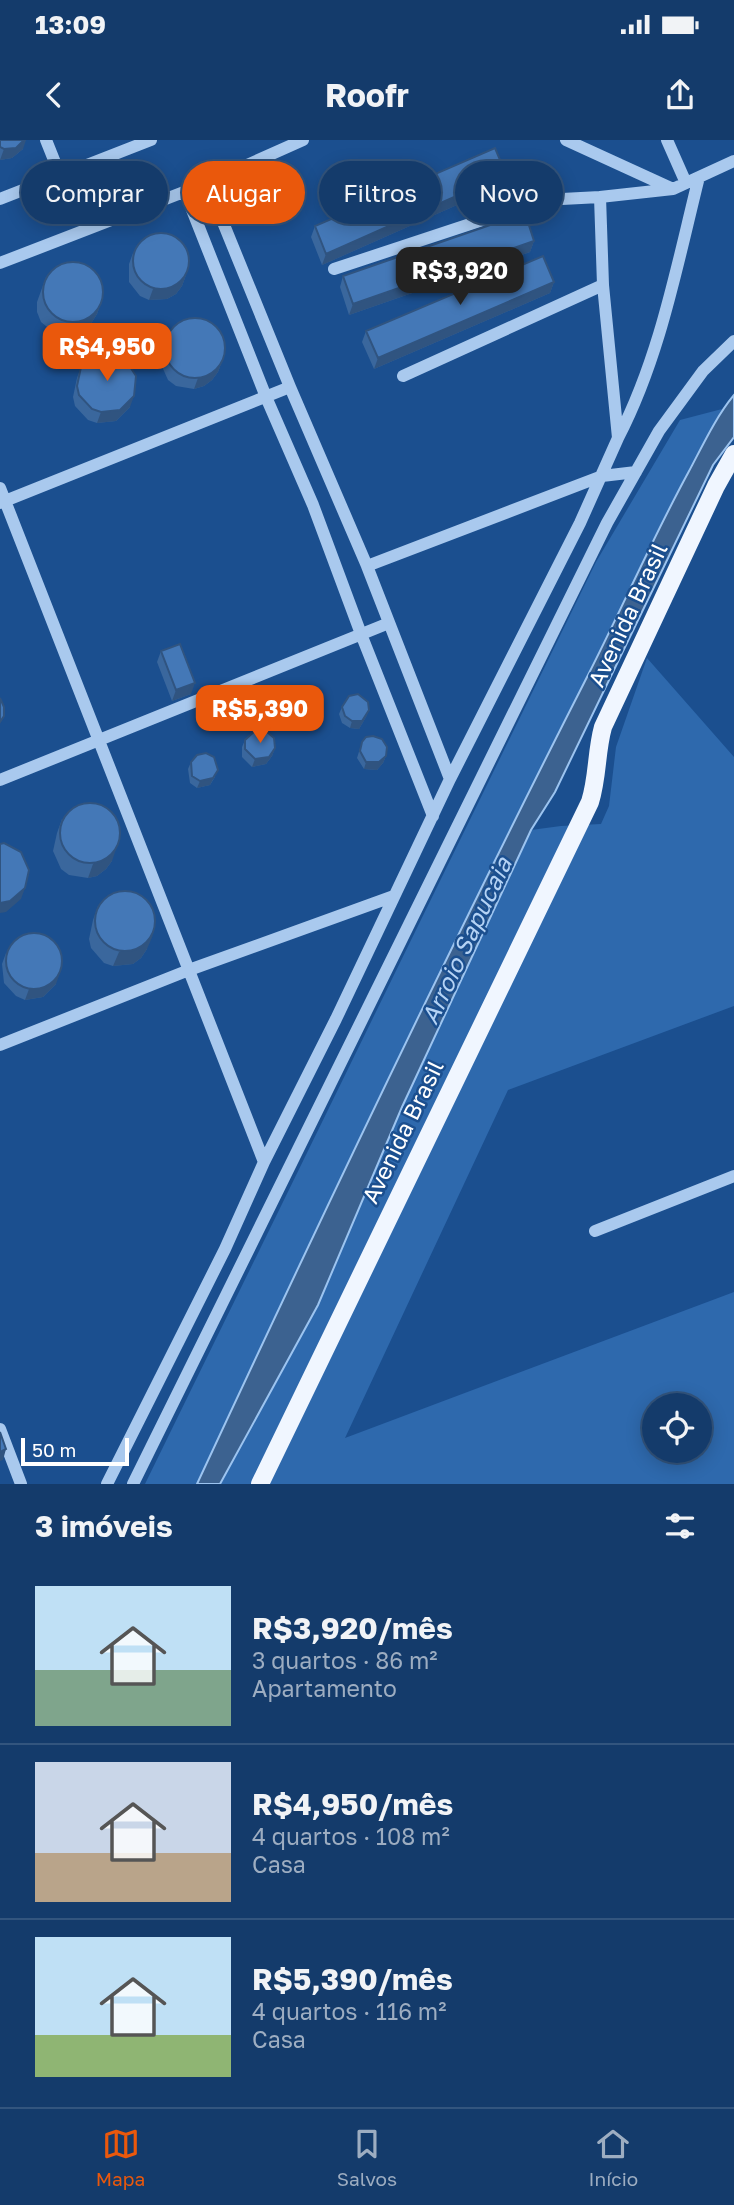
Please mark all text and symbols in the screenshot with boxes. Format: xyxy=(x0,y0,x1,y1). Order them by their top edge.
text: 13:09 xyxy=(35,9,106,40)
icon: back xyxy=(35,76,73,114)
text: Roofr xyxy=(325,76,409,114)
icon: share xyxy=(661,76,699,114)
chip: Comprar xyxy=(21,161,168,224)
chip: Alugar xyxy=(182,161,305,224)
chip: Filtros xyxy=(319,161,441,224)
chip: Novo xyxy=(455,161,563,224)
pin: R$3,920 xyxy=(395,248,525,307)
text: R$3,920 xyxy=(412,256,508,284)
pin: R$4,950 xyxy=(42,324,172,383)
text: R$4,950 xyxy=(59,332,155,360)
street label: Avenida Brasil xyxy=(581,538,673,691)
pin: R$5,390 xyxy=(195,686,325,745)
text: R$5,390 xyxy=(212,694,308,722)
water label: Arroio Sapucaia xyxy=(414,851,518,1028)
street label: Avenida Brasil xyxy=(355,1055,449,1208)
map controls xyxy=(642,1393,712,1463)
button: locate xyxy=(642,1393,712,1463)
scale bar xyxy=(21,1435,130,1467)
text: 50 m xyxy=(32,1438,76,1461)
icon: filters xyxy=(661,1507,699,1545)
text: 3 imóveis xyxy=(35,1508,173,1544)
text: R$3,920/mês xyxy=(252,1610,453,1646)
icon: home xyxy=(91,1614,175,1698)
text: 3 quartos · 86 m² xyxy=(252,1646,438,1674)
text: Apartamento xyxy=(252,1674,397,1702)
text: R$4,950/mês xyxy=(252,1786,453,1822)
icon: home xyxy=(91,1790,175,1874)
text: 4 quartos · 108 m² xyxy=(252,1822,450,1850)
text: Casa xyxy=(252,1850,306,1878)
text: R$5,390/mês xyxy=(252,1961,453,1997)
icon: home xyxy=(91,1965,175,2049)
text: 4 quartos · 116 m² xyxy=(252,1997,446,2025)
text: Casa xyxy=(252,2025,306,2053)
tab: Mapa xyxy=(96,2125,145,2190)
tab: Salvos xyxy=(337,2125,397,2190)
tab: Início xyxy=(589,2125,638,2190)

